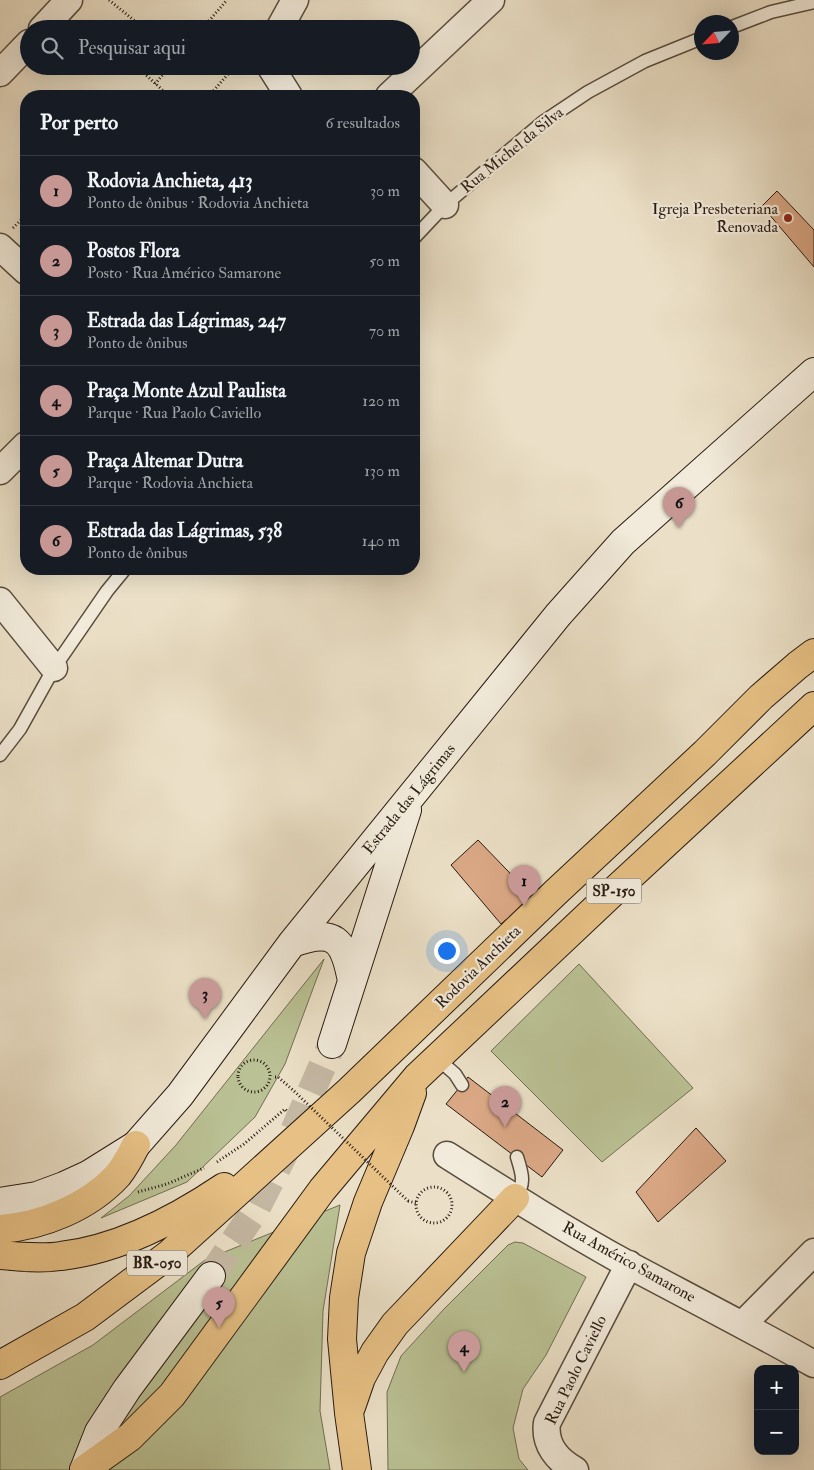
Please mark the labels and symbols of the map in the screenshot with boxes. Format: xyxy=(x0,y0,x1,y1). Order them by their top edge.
north arrow xyxy=(694,15,739,60)
street label: Rua Michel da Silva xyxy=(457,102,568,198)
place label: Igreja Presbeteriana Renovada xyxy=(652,199,778,237)
marker: Igreja Presbeteriana Renovada xyxy=(782,212,794,224)
pin: 6 xyxy=(663,487,695,528)
street label: Estrada das Lágrimas xyxy=(358,740,460,858)
pin: 1 xyxy=(508,865,540,906)
road number: SP-150 xyxy=(586,878,642,904)
street label: Rodovia Anchieta xyxy=(431,921,525,1013)
your location xyxy=(434,938,460,964)
pin: 3 xyxy=(189,978,221,1019)
pin: 2 xyxy=(489,1086,521,1127)
street label: Rua Américo Samarone xyxy=(559,1217,699,1307)
road number: BR-050 xyxy=(127,1250,187,1276)
pin: 5 xyxy=(203,1287,235,1328)
street label: Rua Paolo Caviello xyxy=(541,1312,611,1428)
pin: 4 xyxy=(448,1331,480,1372)

